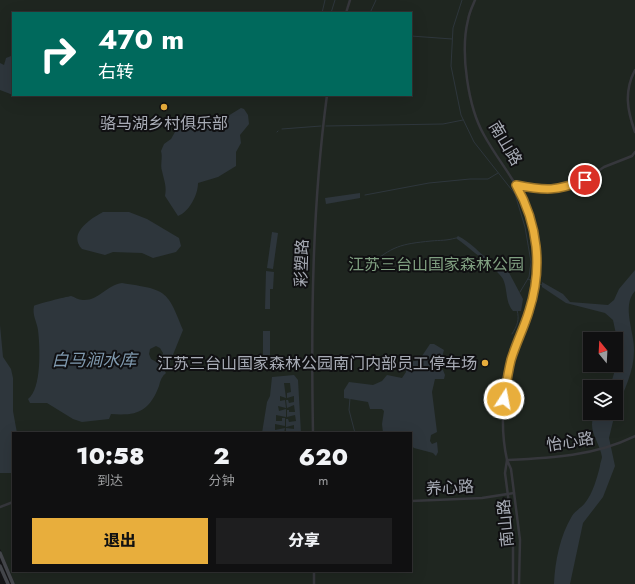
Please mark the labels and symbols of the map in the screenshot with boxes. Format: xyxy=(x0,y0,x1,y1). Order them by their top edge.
marker: 骆马湖乡村俱乐部 xyxy=(159,102,169,112)
place label: 骆马湖乡村俱乐部 xyxy=(100,112,228,135)
street label: 南山路 xyxy=(483,117,528,170)
pin xyxy=(568,163,602,197)
street label: 彩塑路 xyxy=(289,239,314,287)
park label: 江苏三台山国家森林公园 xyxy=(348,253,524,276)
north arrow xyxy=(583,332,623,372)
water label: 白马涧水库 xyxy=(52,348,139,372)
place label: 江苏三台山国家森林公园南门内部员工停车场 xyxy=(157,352,477,375)
marker: 江苏三台山国家森林公园南门内部员工停车场 xyxy=(480,358,490,368)
position arrow xyxy=(483,378,525,420)
street label: 怡心路 xyxy=(545,426,596,457)
street label: 养心路 xyxy=(425,475,475,500)
street label: 南山路 xyxy=(492,498,519,548)

